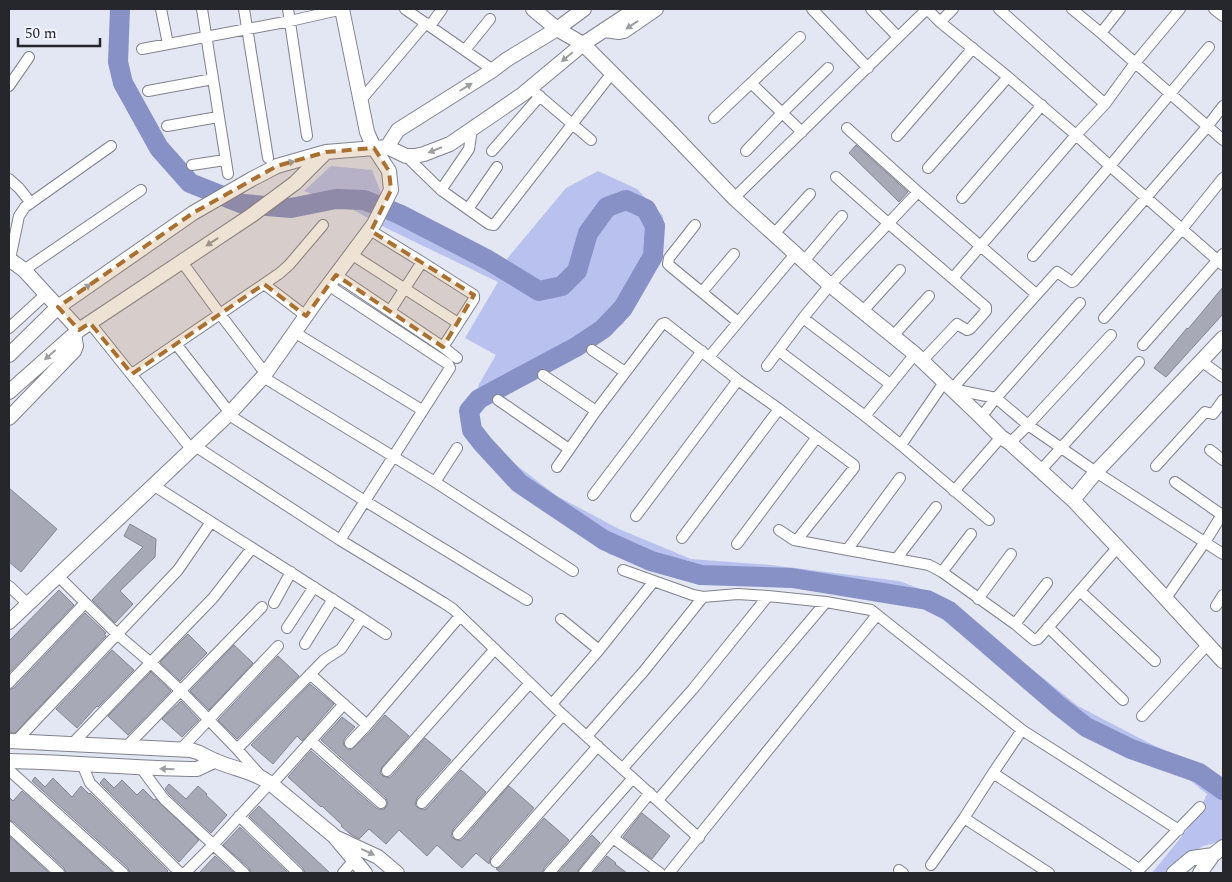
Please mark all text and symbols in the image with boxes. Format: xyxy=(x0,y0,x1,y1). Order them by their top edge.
scale bar xyxy=(18,15,100,47)
one-way arrow xyxy=(625,21,638,30)
text: 50 m xyxy=(25,22,57,45)
one-way arrow xyxy=(561,51,574,62)
one-way arrow xyxy=(460,82,473,92)
one-way arrow xyxy=(427,146,442,154)
one-way arrow xyxy=(280,158,295,166)
one-way arrow xyxy=(205,237,219,247)
one-way arrow xyxy=(78,283,92,293)
one-way arrow xyxy=(44,349,56,360)
one-way arrow xyxy=(159,765,175,773)
one-way arrow xyxy=(360,848,375,856)

